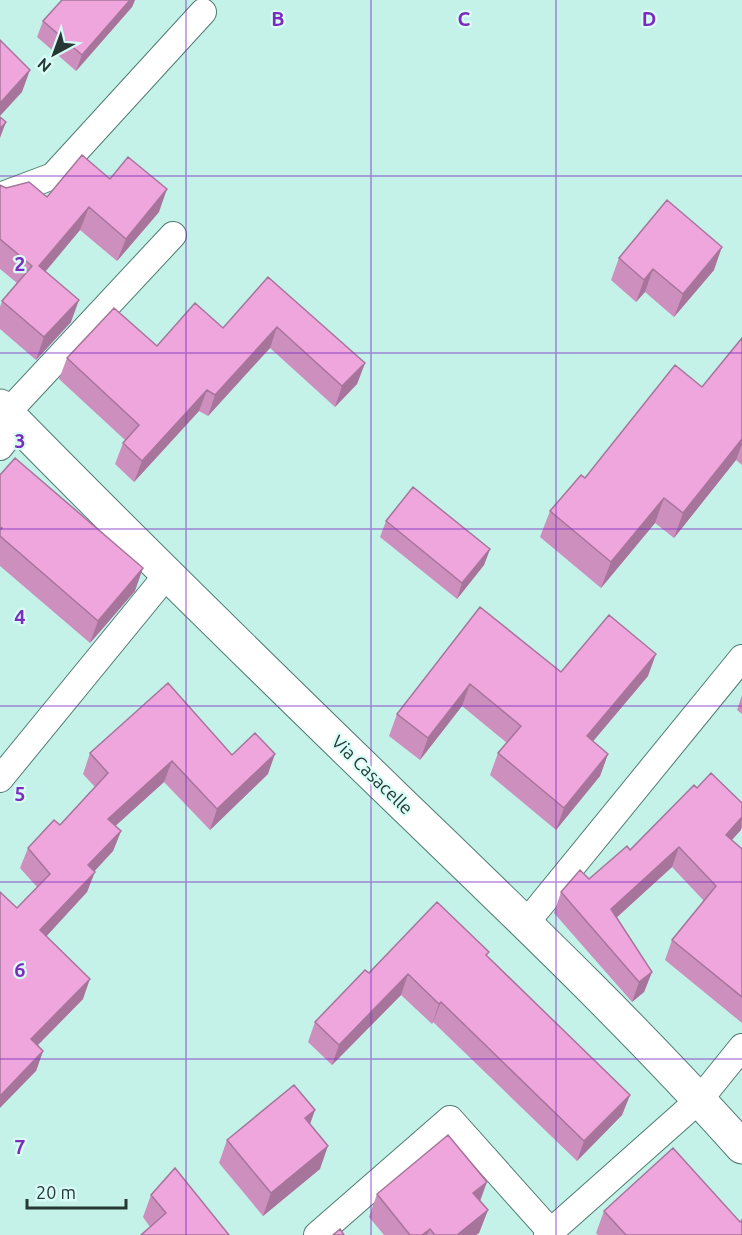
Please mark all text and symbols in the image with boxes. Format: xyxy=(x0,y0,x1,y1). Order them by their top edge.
text: B xyxy=(271,7,285,30)
text: C xyxy=(458,7,471,30)
text: D xyxy=(642,7,656,30)
north arrow xyxy=(24,24,84,84)
text: N xyxy=(34,55,55,76)
text: 2 xyxy=(14,252,26,275)
text: 3 xyxy=(14,429,26,452)
text: 4 xyxy=(14,605,26,628)
street label: Via Casacelle xyxy=(328,731,417,818)
text: 5 xyxy=(14,782,26,805)
text: 6 xyxy=(14,958,26,981)
text: 7 xyxy=(14,1135,26,1158)
scale bar xyxy=(27,1172,126,1210)
text: 20 m xyxy=(36,1182,76,1202)

